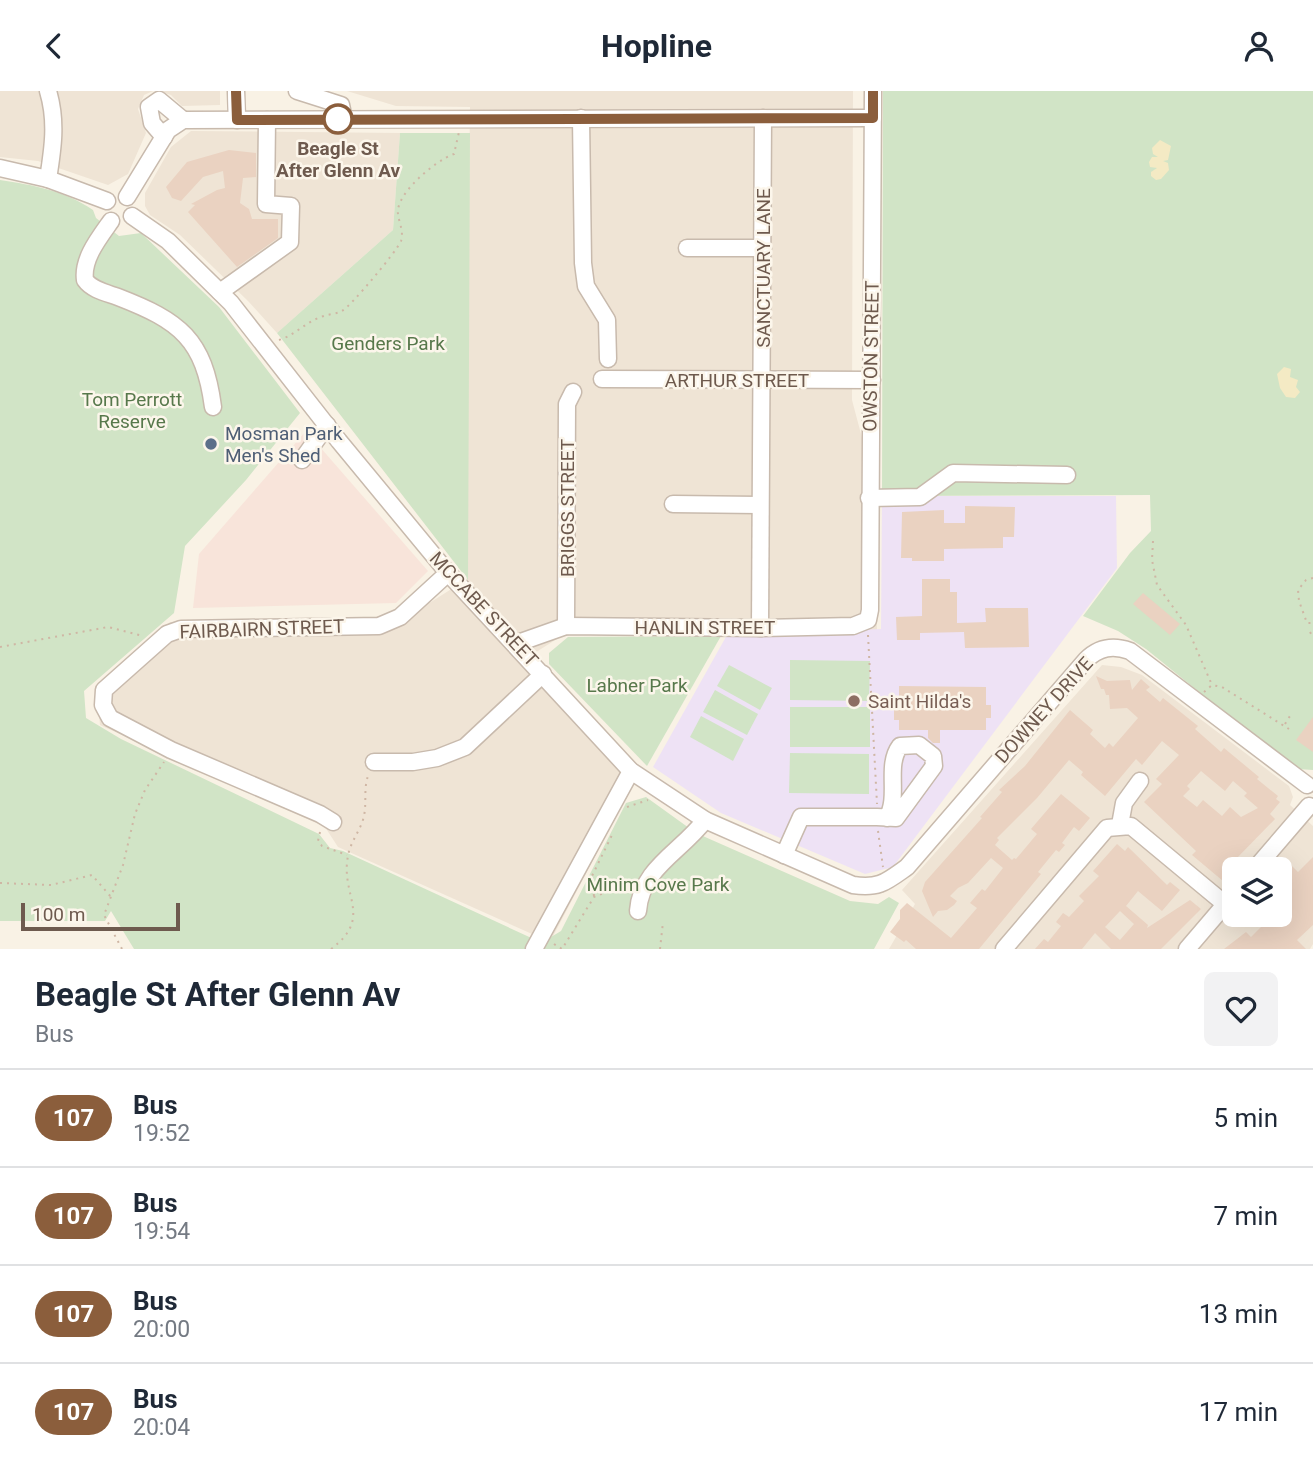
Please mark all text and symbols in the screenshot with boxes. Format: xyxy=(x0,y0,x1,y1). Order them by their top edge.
icon: back xyxy=(35,27,73,65)
text: Hopline xyxy=(601,27,712,65)
icon: person xyxy=(1240,27,1278,65)
marker: Beagle St After Glenn Av xyxy=(323,104,353,134)
place label: Beagle St After Glenn Av xyxy=(276,137,400,182)
street label: SANCTUARY LANE xyxy=(752,188,775,348)
street label: OWSTON STREET xyxy=(858,280,884,432)
park label: Genders Park xyxy=(331,332,445,355)
street label: ARTHUR STREET xyxy=(665,369,809,392)
park label: Tom Perrott Reserve xyxy=(82,388,182,433)
place label: Mosman Park Men's Shed xyxy=(225,422,343,467)
marker: Mosman Park Men's Shed xyxy=(203,436,219,452)
street label: BRIGGS STREET xyxy=(556,439,579,577)
street label: MCCABE STREET xyxy=(425,547,543,671)
street label: FAIRBAIRN STREET xyxy=(179,615,345,643)
street label: HANLIN STREET xyxy=(635,616,775,639)
street label: DOWNEY DRIVE xyxy=(990,652,1098,768)
park label: Labner Park xyxy=(586,674,688,697)
place label: Saint Hilda's xyxy=(868,690,971,713)
marker: Saint Hilda's xyxy=(846,693,862,709)
map controls xyxy=(1222,857,1292,927)
button: layers xyxy=(1222,857,1292,927)
park label: Minim Cove Park xyxy=(587,873,730,896)
scale bar xyxy=(21,900,180,932)
text: 100 m xyxy=(32,903,85,926)
button: heart xyxy=(1204,972,1278,1046)
text: Beagle St After Glenn Av xyxy=(35,975,400,1014)
text: Bus xyxy=(35,1021,74,1048)
text: Bus xyxy=(133,1090,178,1120)
text: 5 min xyxy=(1213,1103,1278,1133)
text: 107 xyxy=(53,1104,94,1132)
text: 19:52 xyxy=(133,1120,190,1147)
text: Bus xyxy=(133,1188,178,1218)
text: 7 min xyxy=(1213,1201,1278,1231)
text: 107 xyxy=(53,1202,94,1230)
text: 19:54 xyxy=(133,1218,190,1245)
text: Bus xyxy=(133,1286,178,1316)
text: 13 min xyxy=(1199,1299,1278,1329)
text: 107 xyxy=(53,1300,94,1328)
text: 20:00 xyxy=(133,1316,190,1343)
text: Bus xyxy=(133,1384,178,1414)
text: 17 min xyxy=(1199,1397,1278,1427)
text: 107 xyxy=(53,1398,94,1426)
text: 20:04 xyxy=(133,1414,190,1441)

